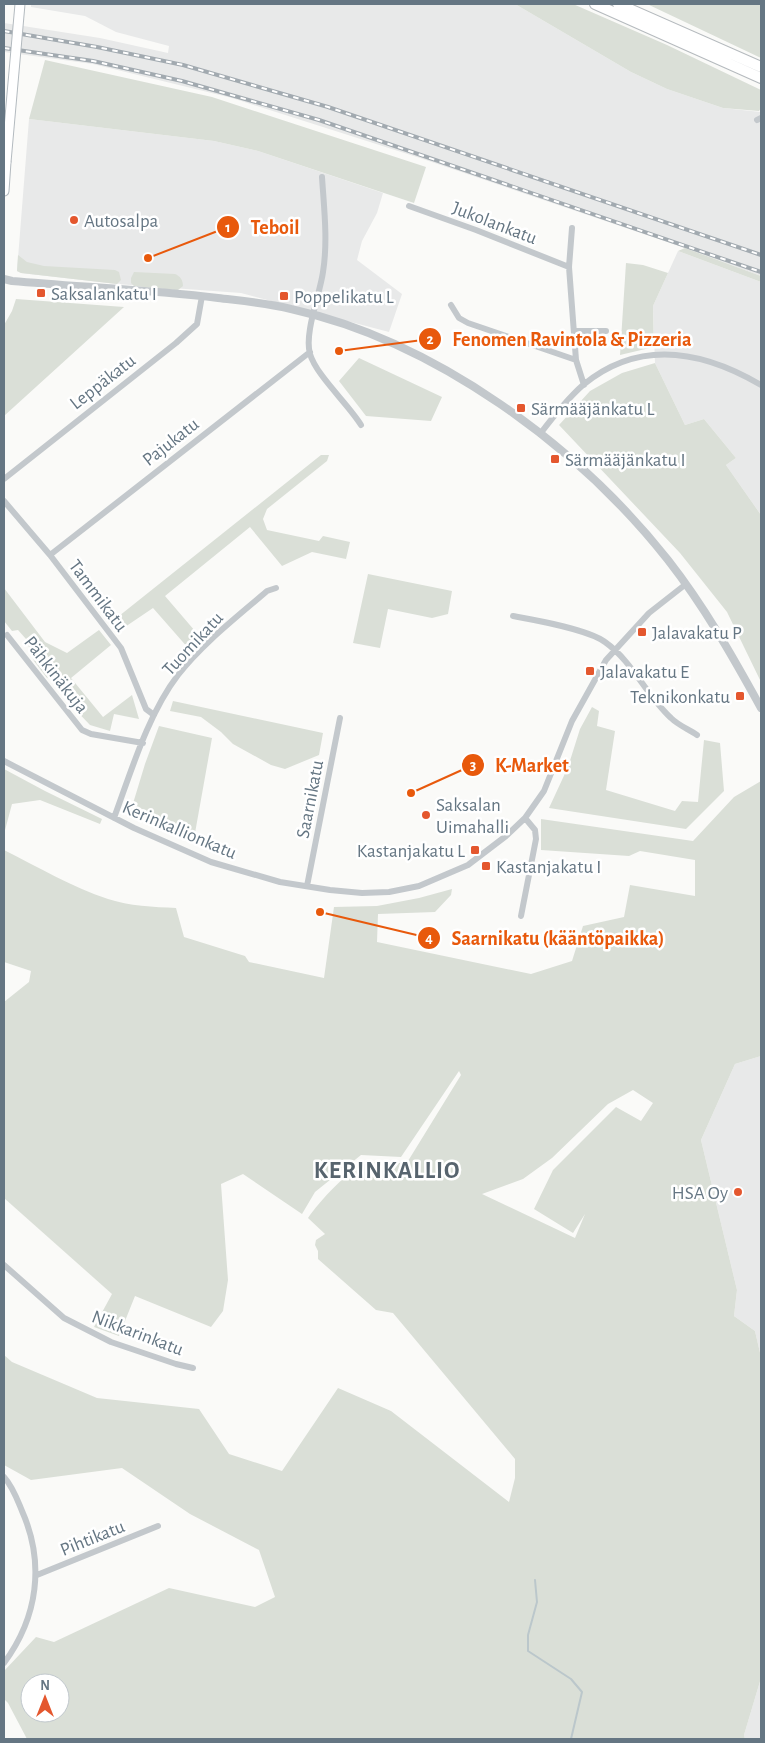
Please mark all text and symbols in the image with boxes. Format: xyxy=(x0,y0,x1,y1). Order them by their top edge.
street label: Jukolankatu xyxy=(450,199,540,248)
callout: Teboil xyxy=(215,209,309,244)
place label: Autosalpa xyxy=(84,212,159,231)
marker: Autosalpa xyxy=(68,214,80,226)
text: Teboil xyxy=(251,218,299,238)
text: 1 xyxy=(225,220,231,235)
place label: Saksalankatu I xyxy=(51,285,157,304)
marker: Saksalankatu I xyxy=(35,287,47,299)
place label: Poppelikatu L xyxy=(294,288,394,307)
marker: Poppelikatu L xyxy=(278,290,290,302)
callout: Fenomen Ravintola & Pizzeria xyxy=(417,321,702,356)
text: Fenomen Ravintola & Pizzeria xyxy=(452,330,692,350)
text: 2 xyxy=(426,332,434,347)
street label: Leppäkatu xyxy=(67,351,139,413)
place label: Särmääjänkatu L xyxy=(531,400,654,419)
marker: Särmääjänkatu L xyxy=(515,402,527,414)
street label: Pajukatu xyxy=(139,414,203,470)
place label: Särmääjänkatu I xyxy=(565,451,686,470)
marker: Särmääjänkatu I xyxy=(549,453,561,465)
street label: Tammikatu xyxy=(65,557,131,636)
street label: Tuomikatu xyxy=(159,608,227,680)
place label: Jalavakatu P xyxy=(652,624,742,643)
marker: Jalavakatu P xyxy=(636,626,648,638)
street label: Pähkinäkuja xyxy=(20,633,92,717)
place label: Jalavakatu E xyxy=(600,663,689,682)
marker: Jalavakatu E xyxy=(584,665,596,677)
place label: Teknikonkatu xyxy=(630,688,730,707)
marker: Teknikonkatu xyxy=(734,690,746,702)
callout: K-Market xyxy=(460,747,579,782)
text: K-Market xyxy=(495,756,569,776)
street label: Saarnikatu xyxy=(294,758,327,840)
text: 3 xyxy=(470,758,476,773)
place label: Saksalan Uimahalli xyxy=(436,796,509,837)
street label: Kerinkallionkatu xyxy=(120,798,240,863)
marker: Saksalan Uimahalli xyxy=(420,809,432,821)
place label: Kastanjakatu L xyxy=(357,842,465,861)
marker: Kastanjakatu L xyxy=(469,844,481,856)
place label: Kastanjakatu I xyxy=(496,858,601,877)
marker: Kastanjakatu I xyxy=(480,860,492,872)
callout: Saarnikatu (kääntöpaikka) xyxy=(416,920,674,955)
text: Saarnikatu (kääntöpaikka) xyxy=(452,929,664,949)
text: 4 xyxy=(425,931,433,946)
district label: KERINKALLIO xyxy=(314,1159,460,1183)
place label: HSA Oy xyxy=(672,1184,728,1203)
marker: HSA Oy xyxy=(732,1186,744,1198)
street label: Nikkarinkatu xyxy=(89,1307,186,1360)
street label: Pihtikatu xyxy=(58,1517,128,1560)
north arrow xyxy=(20,1673,70,1723)
text: N xyxy=(40,1679,50,1693)

